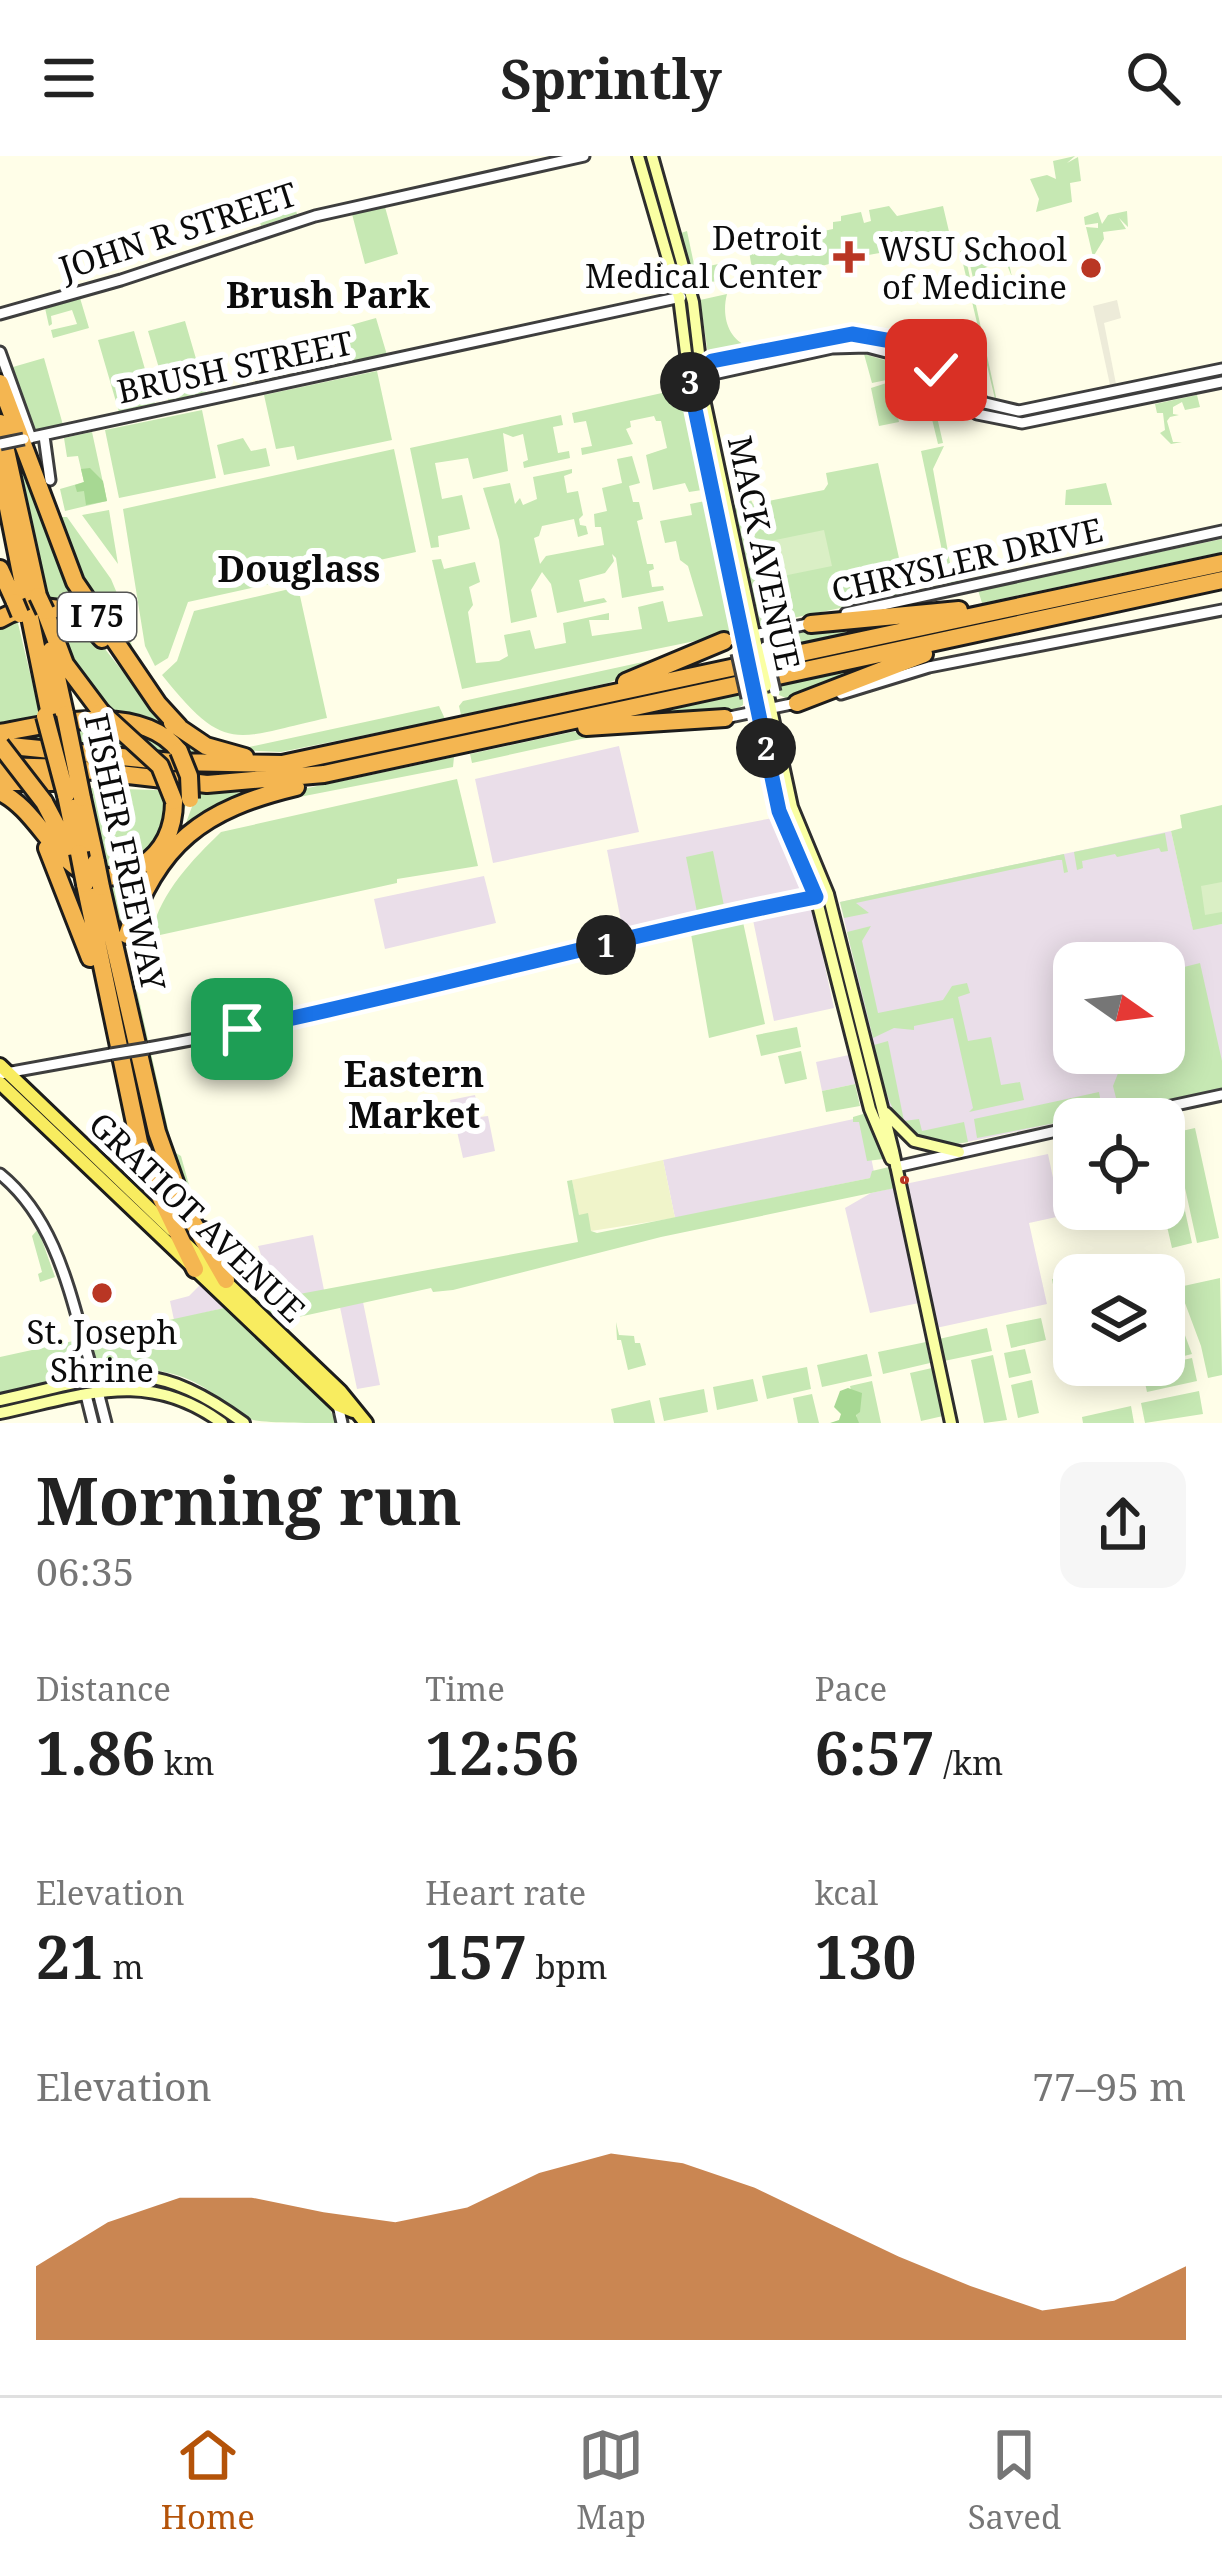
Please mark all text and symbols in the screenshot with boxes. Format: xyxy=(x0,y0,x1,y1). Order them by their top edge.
text: Sprintly xyxy=(500,41,722,115)
icon: menu xyxy=(36,45,102,111)
icon: search xyxy=(1120,45,1186,111)
street label: JOHN R STREET xyxy=(53,171,302,290)
place label: Detroit Medical Center xyxy=(585,215,822,298)
place label: WSU School of Medicine xyxy=(879,226,1067,309)
marker: Detroit Medical Center xyxy=(833,241,865,273)
marker: WSU School of Medicine xyxy=(1078,255,1104,281)
district label: Brush Park xyxy=(226,270,430,319)
pin xyxy=(885,319,987,421)
street label: BRUSH STREET xyxy=(113,320,357,413)
icon: check xyxy=(903,337,969,403)
pin: 3 xyxy=(660,352,720,412)
text: 3 xyxy=(681,359,699,404)
street label: MACK AVENUE xyxy=(718,432,811,674)
street label: CHRYSLER DRIVE xyxy=(827,506,1107,613)
district label: Douglass xyxy=(218,544,380,593)
road number: I 75 xyxy=(58,593,136,641)
street label: FISHER FREEWAY xyxy=(74,709,177,995)
pin: 2 xyxy=(736,718,796,778)
text: 2 xyxy=(757,725,775,770)
pin: 1 xyxy=(576,915,636,975)
text: 1 xyxy=(597,922,615,967)
north arrow xyxy=(1053,942,1185,1074)
map controls xyxy=(1053,942,1185,1386)
pin xyxy=(191,978,293,1080)
icon: arrive xyxy=(209,996,275,1062)
district label: Eastern Market xyxy=(344,1049,484,1139)
button: locate xyxy=(1053,1098,1185,1230)
street label: GRATIOT AVENUE xyxy=(79,1102,315,1332)
button: layers xyxy=(1053,1254,1185,1386)
marker: St. Joseph Shrine xyxy=(89,1280,115,1306)
place label: St. Joseph Shrine xyxy=(27,1309,178,1392)
text: Morning run xyxy=(36,1454,462,1544)
button: share xyxy=(1060,1462,1186,1588)
text: 06:35 xyxy=(36,1544,134,1597)
text: Distance xyxy=(36,1666,171,1711)
text: Time xyxy=(425,1666,505,1711)
text: Pace xyxy=(815,1666,887,1711)
text: 1.86 xyxy=(36,1711,155,1793)
text: 12:56 xyxy=(425,1711,579,1793)
text: 6:57 xyxy=(815,1711,935,1793)
text: km xyxy=(155,1740,214,1785)
text: /km xyxy=(935,1740,1003,1785)
text: Elevation xyxy=(36,1870,185,1915)
text: Heart rate xyxy=(425,1870,586,1915)
text: kcal xyxy=(815,1870,878,1915)
text: 21 xyxy=(36,1915,104,1997)
text: 157 xyxy=(425,1915,527,1997)
text: 130 xyxy=(815,1915,916,1997)
text: m xyxy=(104,1944,144,1989)
text: bpm xyxy=(527,1944,607,1989)
text: Elevation xyxy=(36,2059,212,2112)
text: 77–95 m xyxy=(1032,2059,1186,2112)
tab: Home xyxy=(161,2422,255,2539)
tab: Map xyxy=(576,2422,646,2539)
tab: Saved xyxy=(968,2422,1061,2539)

